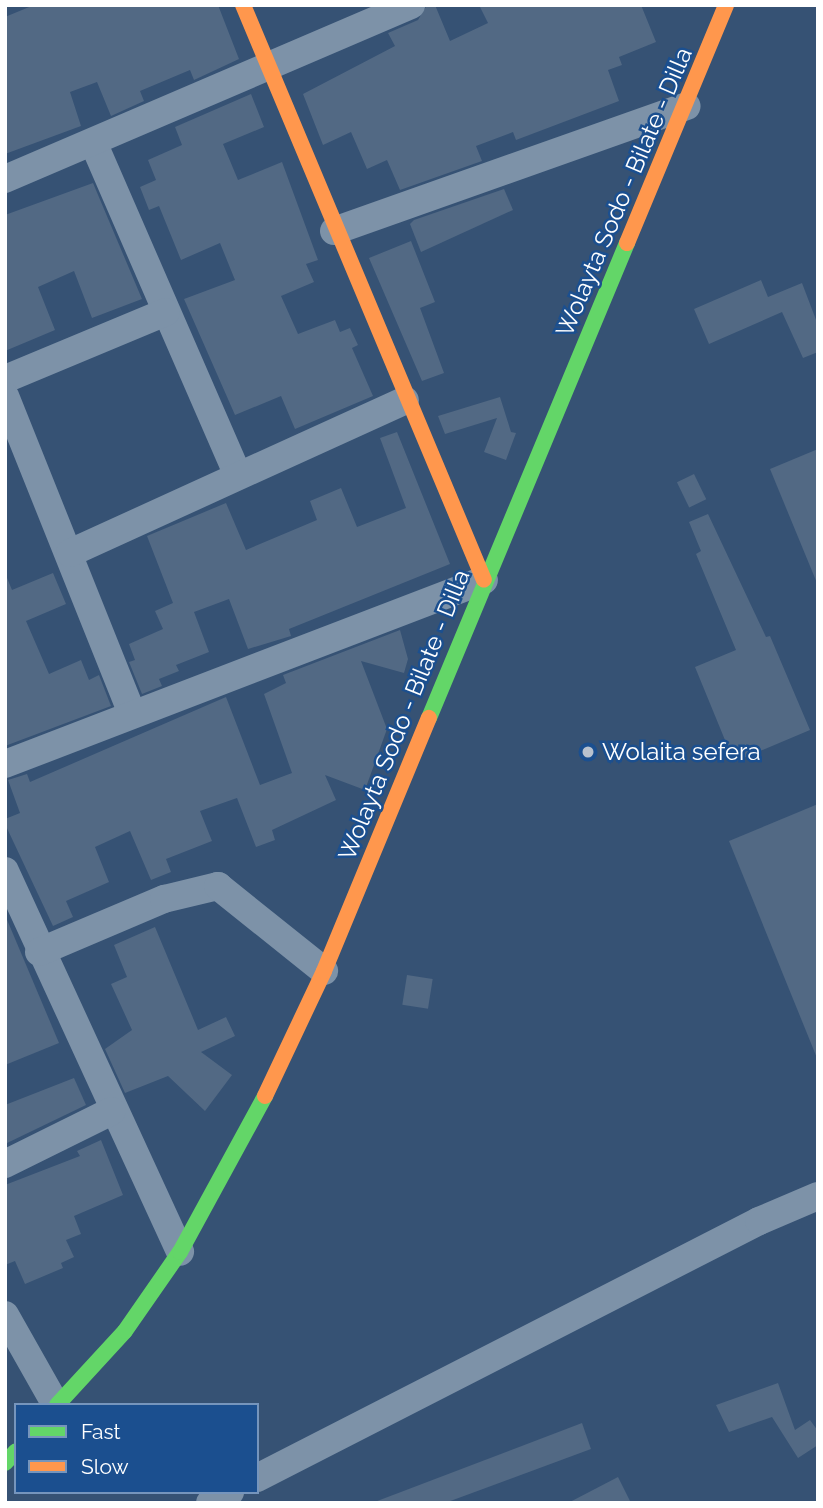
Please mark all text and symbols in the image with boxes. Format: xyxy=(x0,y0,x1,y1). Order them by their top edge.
street label: Wolayta Sodo - Bilate - Dilla xyxy=(550,43,698,341)
street label: Wolayta Sodo - Bilate - Dilla xyxy=(332,565,476,865)
place label: Wolaita sefera xyxy=(602,738,760,766)
marker: Wolaita sefera xyxy=(580,744,596,760)
legend xyxy=(14,1403,259,1494)
text: Fast xyxy=(81,1419,121,1444)
text: Slow xyxy=(81,1454,129,1479)

